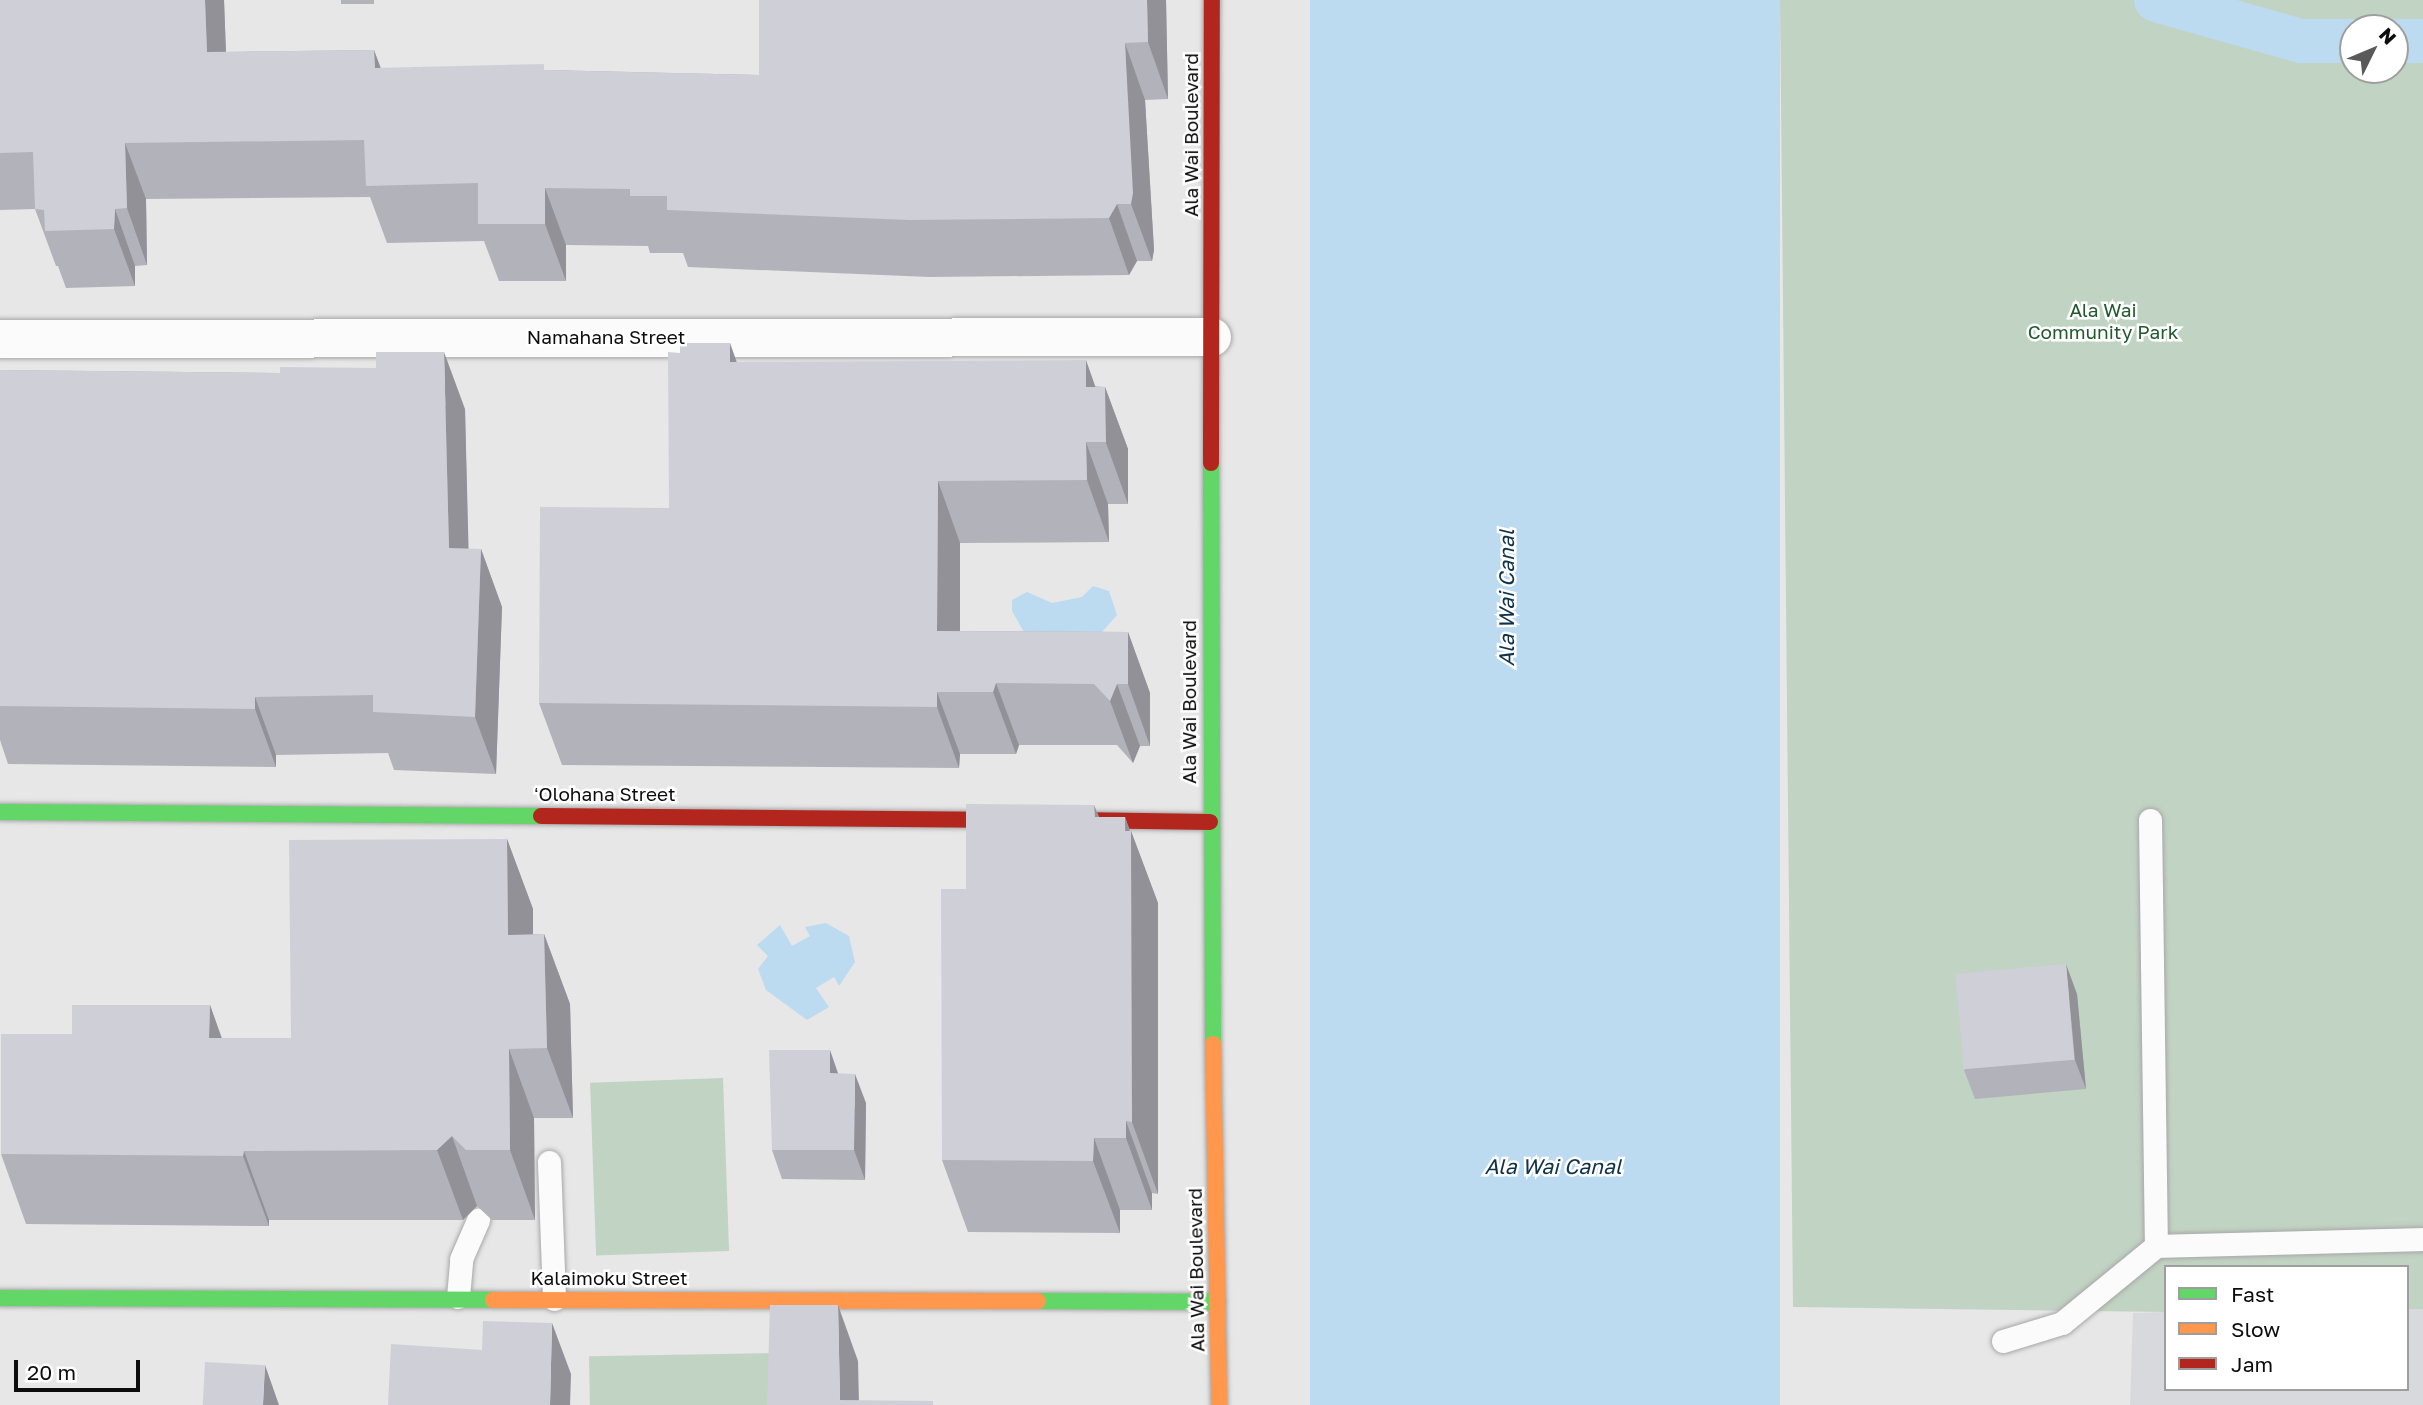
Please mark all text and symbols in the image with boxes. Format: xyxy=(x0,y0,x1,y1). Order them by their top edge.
north arrow xyxy=(2339,14,2409,84)
text: N xyxy=(2375,23,2402,49)
street label: Ala Wai Boulevard xyxy=(1180,53,1202,217)
park label: Ala Wai Community Park xyxy=(2028,299,2178,343)
street label: Namahana Street xyxy=(527,326,685,348)
water label: Ala Wai Canal xyxy=(1493,529,1519,667)
street label: Ala Wai Boulevard xyxy=(1178,620,1200,784)
street label: ʻOlohana Street xyxy=(534,783,676,805)
water label: Ala Wai Canal xyxy=(1484,1153,1622,1179)
street label: Ala Wai Boulevard xyxy=(1183,1188,1209,1352)
legend xyxy=(2164,1265,2409,1391)
street label: Kalaimoku Street xyxy=(531,1267,687,1289)
text: Fast xyxy=(2231,1281,2274,1307)
text: Slow xyxy=(2231,1316,2280,1342)
scale bar xyxy=(18,1346,144,1390)
text: Jam xyxy=(2231,1351,2273,1377)
text: 20 m xyxy=(27,1359,76,1385)

